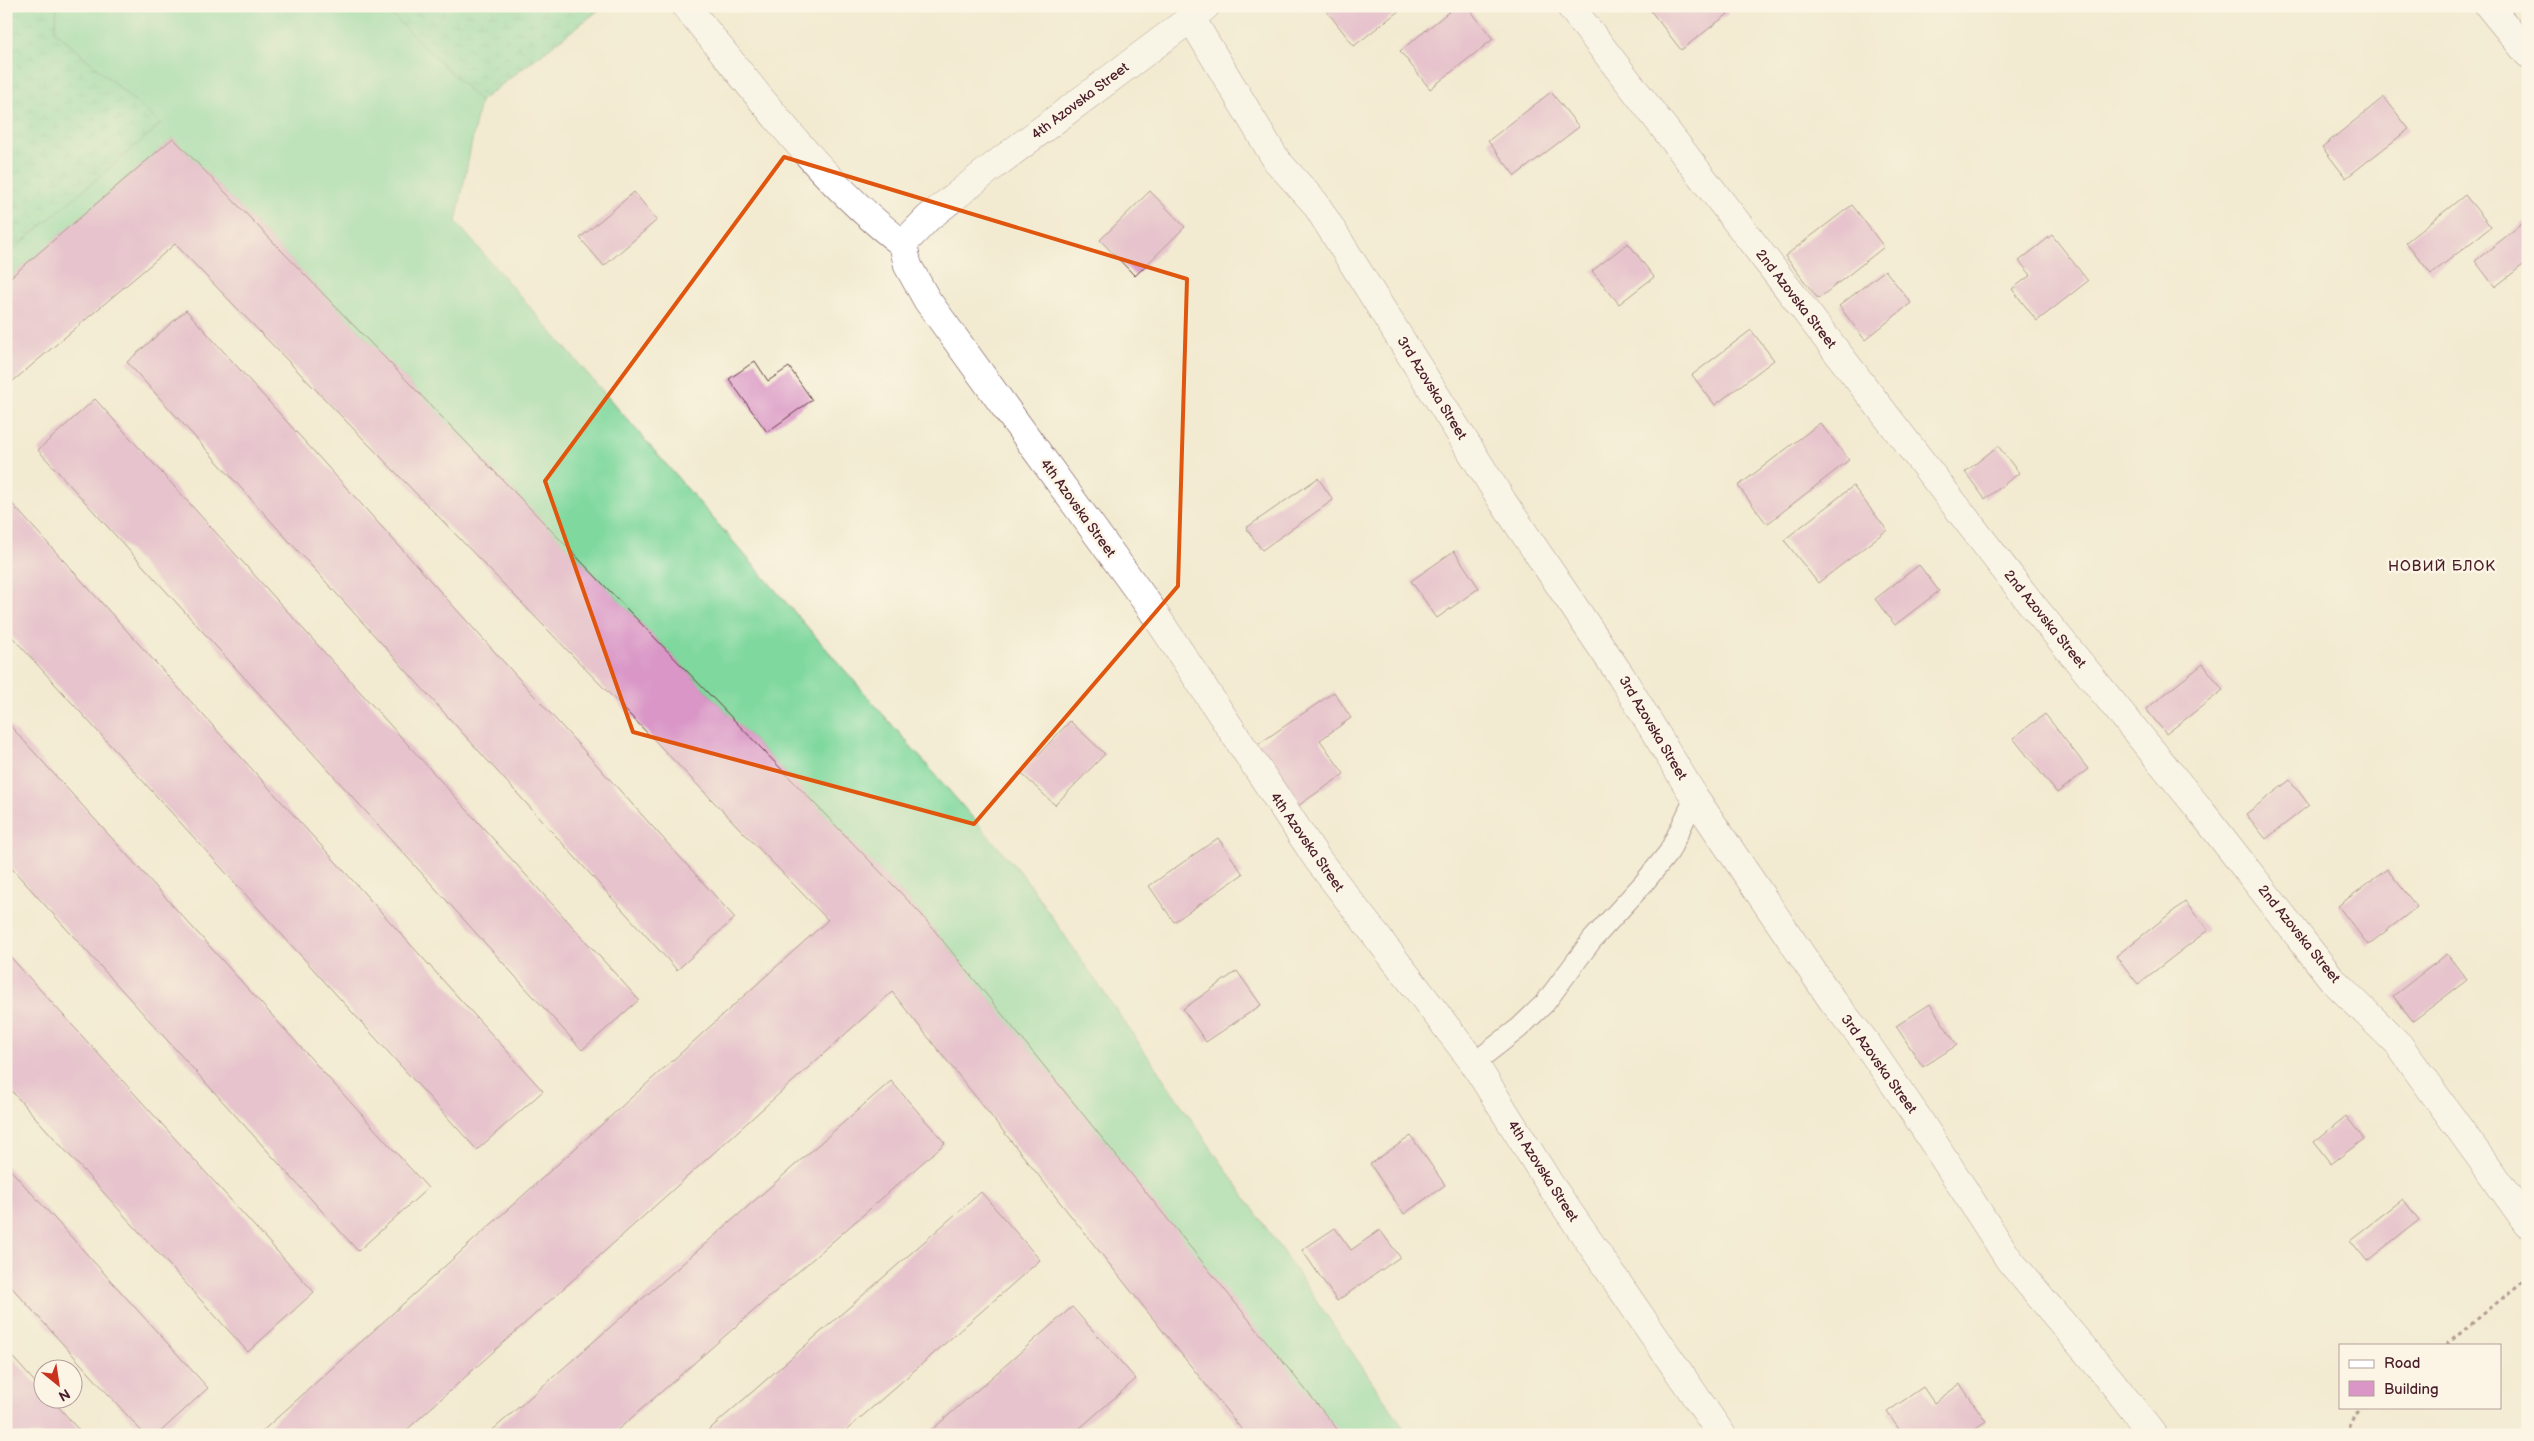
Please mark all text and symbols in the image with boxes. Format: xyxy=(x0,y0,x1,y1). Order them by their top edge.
street label: 4th Azovska Street xyxy=(1028,58,1133,143)
street label: 2nd Azovska Street xyxy=(1752,246,1840,352)
street label: 3rd Azovska Street xyxy=(1393,333,1471,443)
street label: 4th Azovska Street xyxy=(1037,455,1120,561)
district label: НОВИЙ БЛОК xyxy=(2388,557,2496,576)
street label: 2nd Azovska Street xyxy=(2000,567,2090,672)
street label: 3rd Azovska Street xyxy=(1615,673,1691,784)
street label: 4th Azovska Street xyxy=(1266,789,1348,896)
street label: 2nd Azovska Street xyxy=(2254,882,2344,987)
street label: 3rd Azovska Street xyxy=(1837,1011,1921,1117)
street label: 4th Azovska Street xyxy=(1504,1117,1582,1225)
legend xyxy=(2339,1344,2502,1408)
text: Road xyxy=(2384,1354,2420,1373)
north arrow xyxy=(32,1358,82,1408)
text: Building xyxy=(2384,1380,2439,1399)
text: N xyxy=(55,1385,73,1405)

